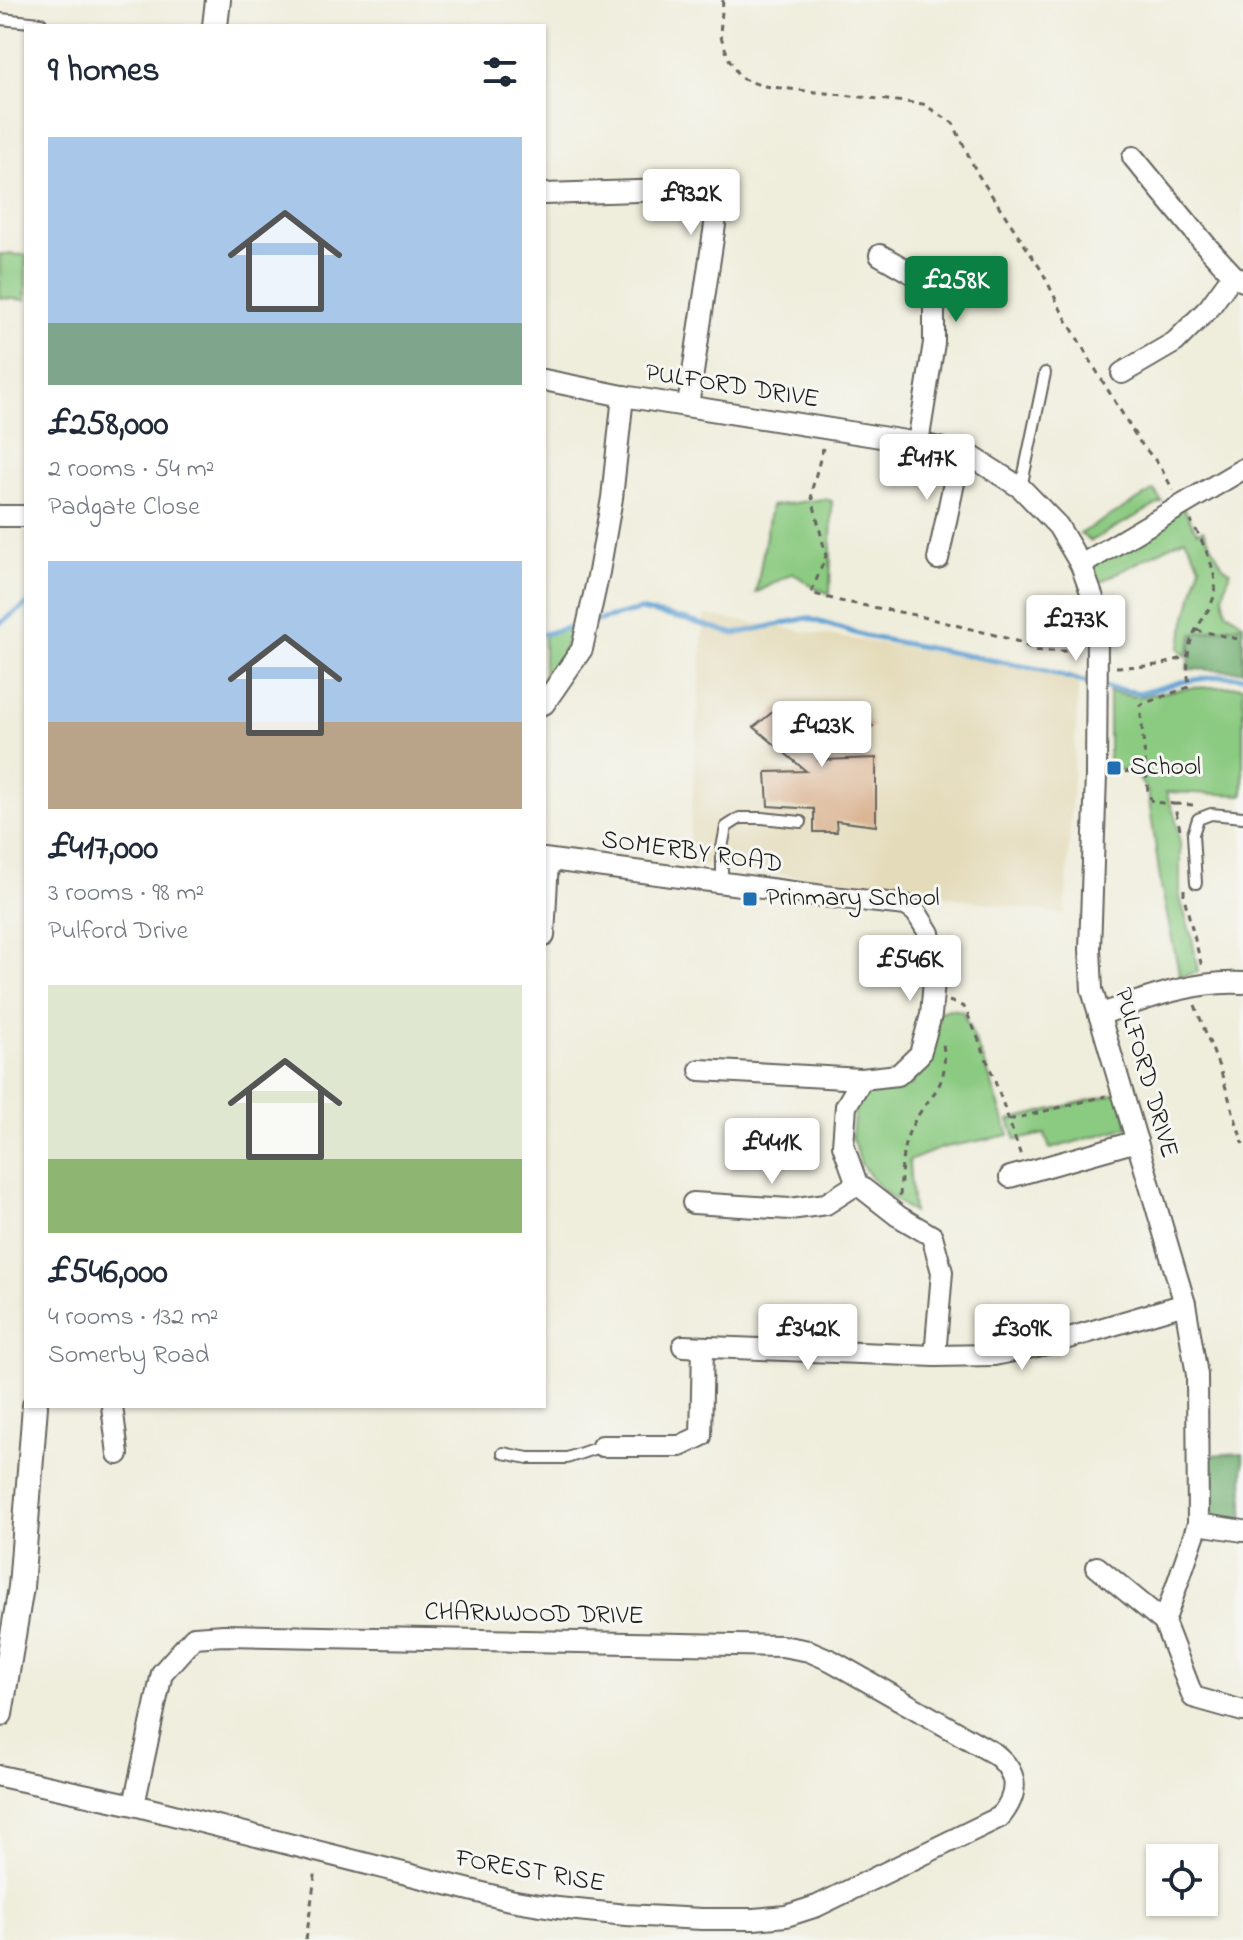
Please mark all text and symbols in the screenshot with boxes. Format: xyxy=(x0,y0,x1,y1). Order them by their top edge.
text: 9 homes xyxy=(48,47,160,97)
icon: filters xyxy=(478,50,522,94)
pin: £932K xyxy=(635,169,747,237)
text: £932K xyxy=(661,176,721,214)
icon: home xyxy=(213,189,357,333)
pin: £258K xyxy=(900,256,1012,324)
text: £258K xyxy=(923,263,989,301)
street label: PULFORD DRIVE xyxy=(642,354,822,420)
text: £258,000 xyxy=(48,401,168,451)
pin: £417K xyxy=(871,434,983,502)
text: £417K xyxy=(898,441,956,479)
text: 2 rooms · 54 m² xyxy=(48,451,214,489)
text: Padgate Close xyxy=(48,489,200,527)
pin: £273K xyxy=(1020,595,1132,663)
text: £273K xyxy=(1044,602,1108,640)
icon: home xyxy=(213,613,357,757)
pin: £423K xyxy=(766,701,878,769)
text: £423K xyxy=(790,708,854,746)
place label: School xyxy=(1130,749,1201,787)
marker: School xyxy=(1105,759,1123,777)
street label: SOMERBY ROAD xyxy=(599,821,785,885)
text: £417,000 xyxy=(48,825,158,875)
text: 3 rooms · 98 m² xyxy=(48,875,204,913)
place label: Prinmary School xyxy=(766,880,940,918)
marker: Prinmary School xyxy=(741,890,759,908)
text: Pulford Drive xyxy=(48,913,188,951)
pin: £546K xyxy=(854,935,966,1003)
text: £546K xyxy=(877,942,943,980)
street label: PULFORD DRIVE xyxy=(1103,983,1187,1163)
icon: home xyxy=(213,1037,357,1181)
pin: £441K xyxy=(716,1118,828,1186)
text: £441K xyxy=(743,1125,801,1163)
text: £546,000 xyxy=(48,1249,168,1299)
text: 4 rooms · 132 m² xyxy=(48,1299,219,1337)
pin: £342K xyxy=(752,1304,864,1372)
pin: £309K xyxy=(966,1304,1078,1372)
text: £342K xyxy=(776,1311,840,1349)
text: £309K xyxy=(993,1311,1051,1349)
text: Somerby Road xyxy=(48,1337,209,1375)
street label: CHARNWOOD DRIVE xyxy=(424,1594,644,1636)
street label: FOREST RISE xyxy=(451,1840,608,1904)
map controls xyxy=(1146,1844,1218,1916)
button: locate xyxy=(1146,1844,1218,1916)

